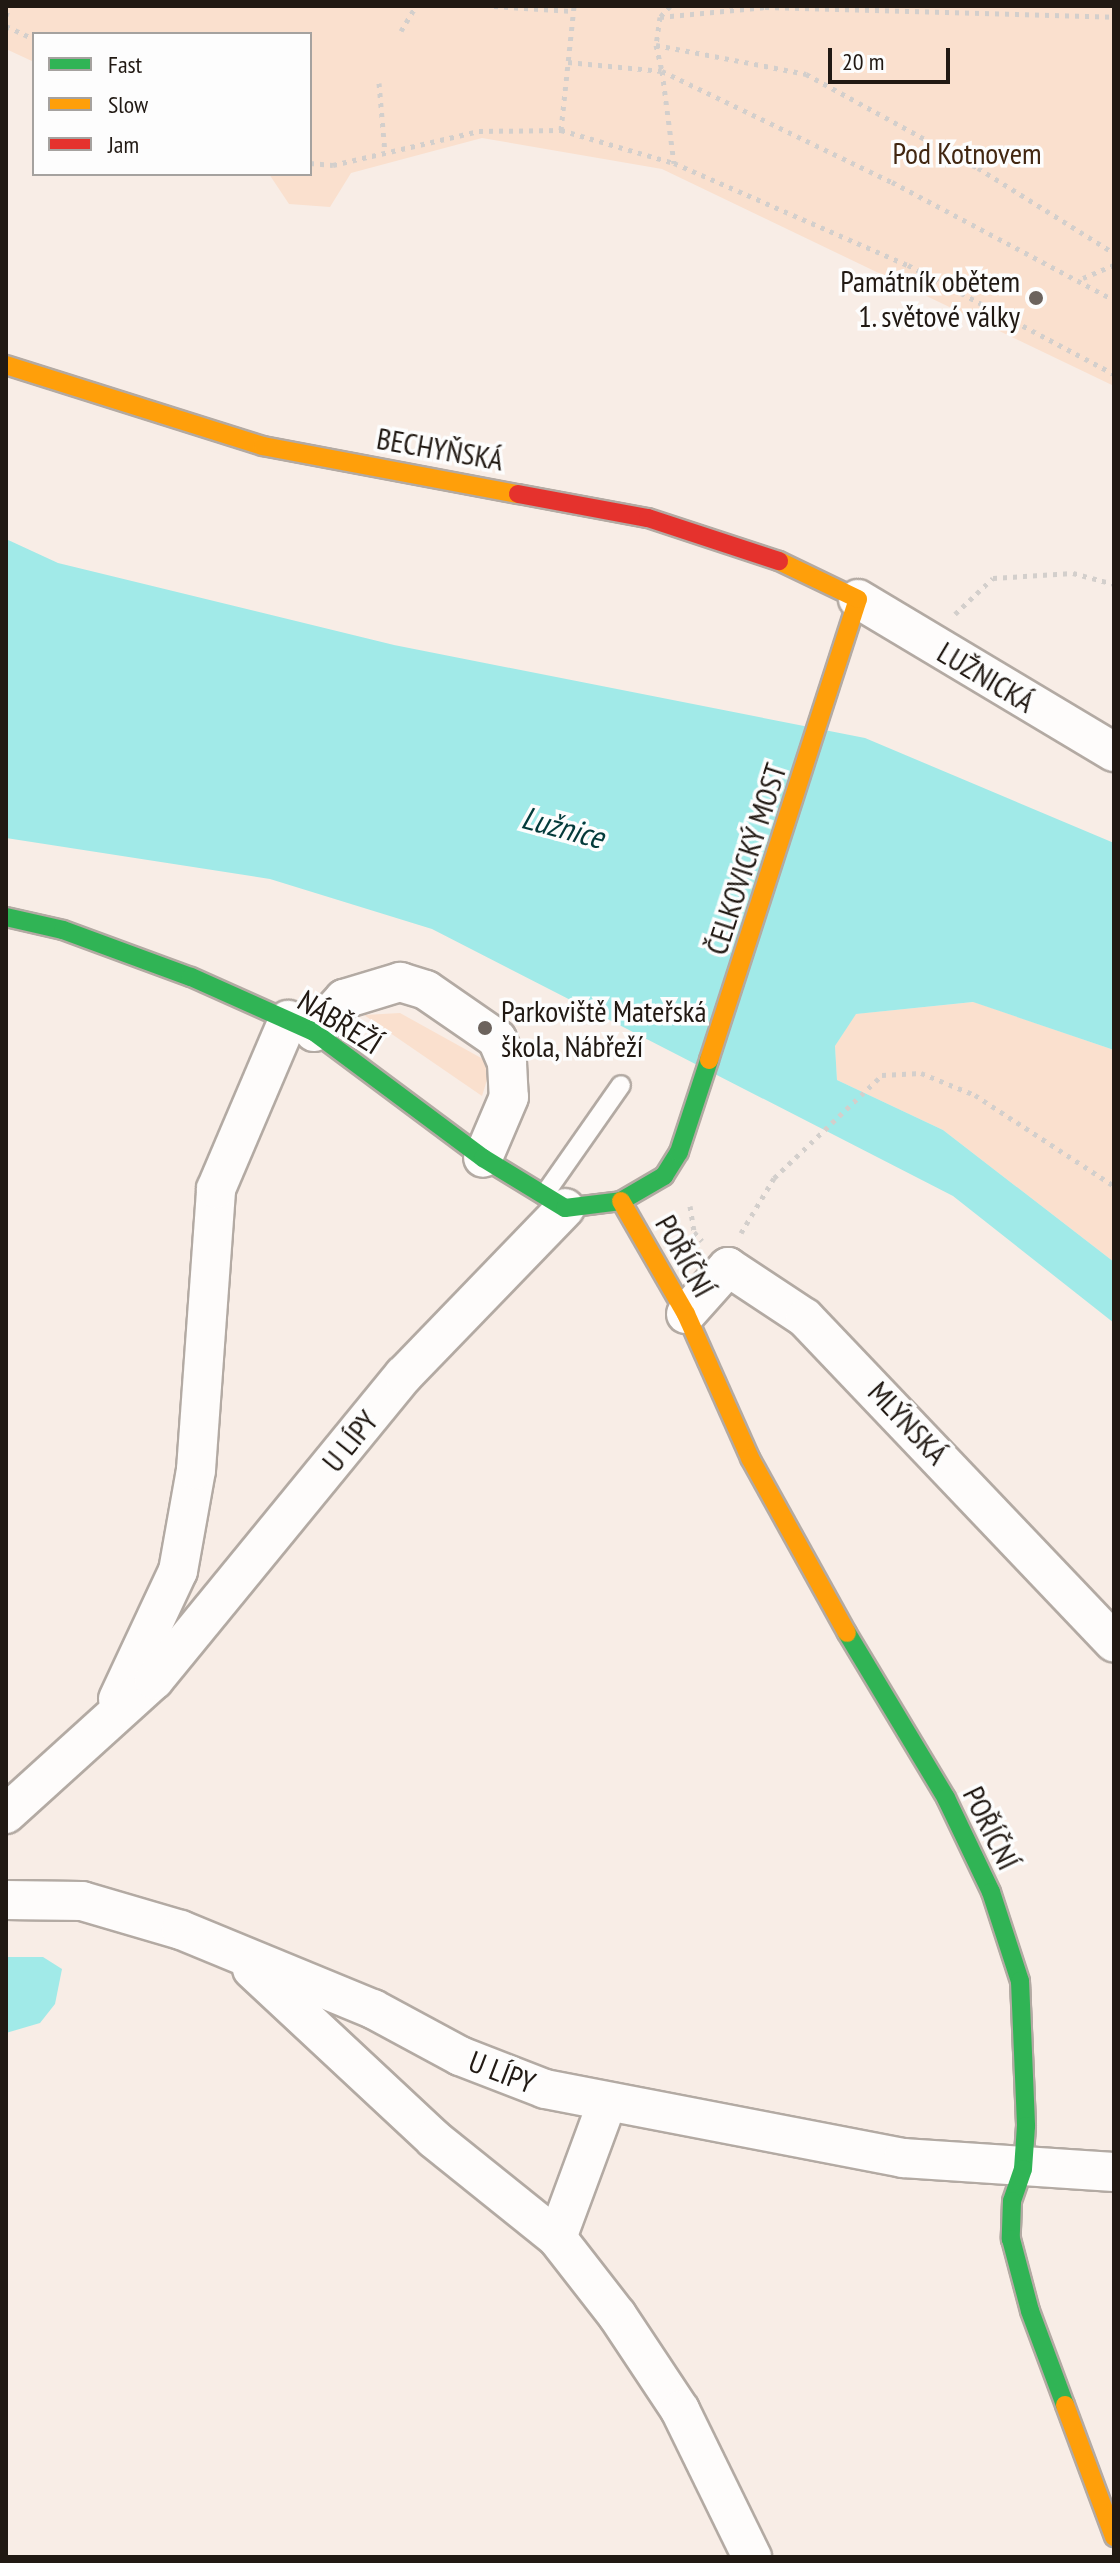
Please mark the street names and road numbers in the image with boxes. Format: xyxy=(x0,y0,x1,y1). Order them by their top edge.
street label: BECHYŇSKÁ xyxy=(374,420,506,478)
street label: LUŽNICKÁ xyxy=(931,634,1041,720)
street label: ČELKOVICKÝ MOST xyxy=(698,759,794,959)
street label: NÁBŘEŽÍ xyxy=(291,982,389,1062)
street label: POŘÍČNÍ xyxy=(648,1209,722,1303)
street label: MLÝNSKÁ xyxy=(861,1374,955,1472)
street label: U LÍPY xyxy=(315,1403,385,1479)
street label: POŘÍČNÍ xyxy=(956,1781,1026,1875)
street label: U LÍPY xyxy=(464,2043,540,2101)

